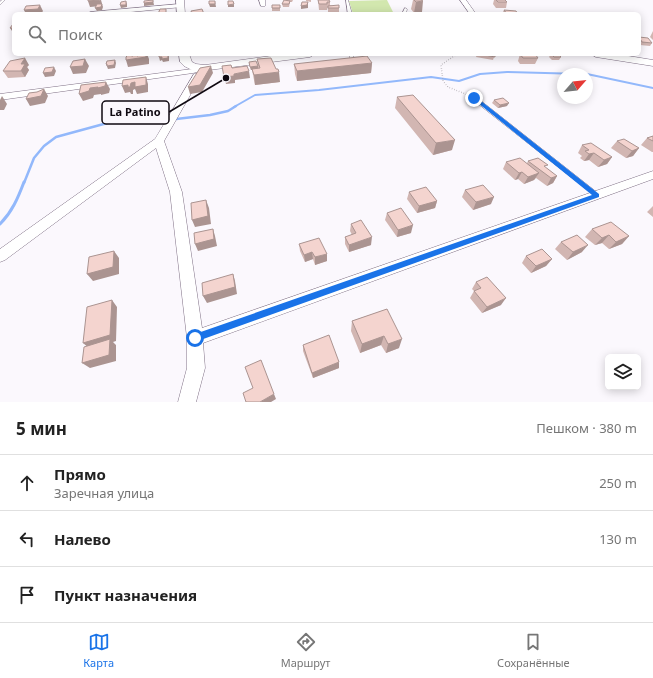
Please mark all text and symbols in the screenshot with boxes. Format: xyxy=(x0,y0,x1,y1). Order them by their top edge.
search box xyxy=(12,12,641,56)
icon: search xyxy=(26,23,48,45)
text: Поиск xyxy=(58,24,103,44)
north arrow xyxy=(557,68,593,104)
route end xyxy=(465,89,483,107)
callout: La Patino xyxy=(102,101,169,124)
text: La Patino xyxy=(109,104,161,119)
route start xyxy=(186,329,204,347)
map controls xyxy=(605,354,641,390)
button: layers xyxy=(605,354,641,390)
text: 5 мин xyxy=(16,417,67,440)
text: Пешком · 380 m xyxy=(536,419,637,437)
text: Прямо xyxy=(54,464,106,484)
icon: ahead xyxy=(16,472,38,494)
text: 250 m xyxy=(599,474,637,492)
text: Заречная улица xyxy=(54,484,154,502)
icon: left xyxy=(16,528,38,550)
text: Налево xyxy=(54,529,111,549)
text: 130 m xyxy=(599,530,637,548)
icon: arrive xyxy=(16,584,38,606)
text: Пункт назначения xyxy=(54,585,197,605)
tab: Карта xyxy=(83,631,114,670)
tab: Маршрут xyxy=(281,631,330,670)
tab: Сохранённые xyxy=(497,631,570,670)

